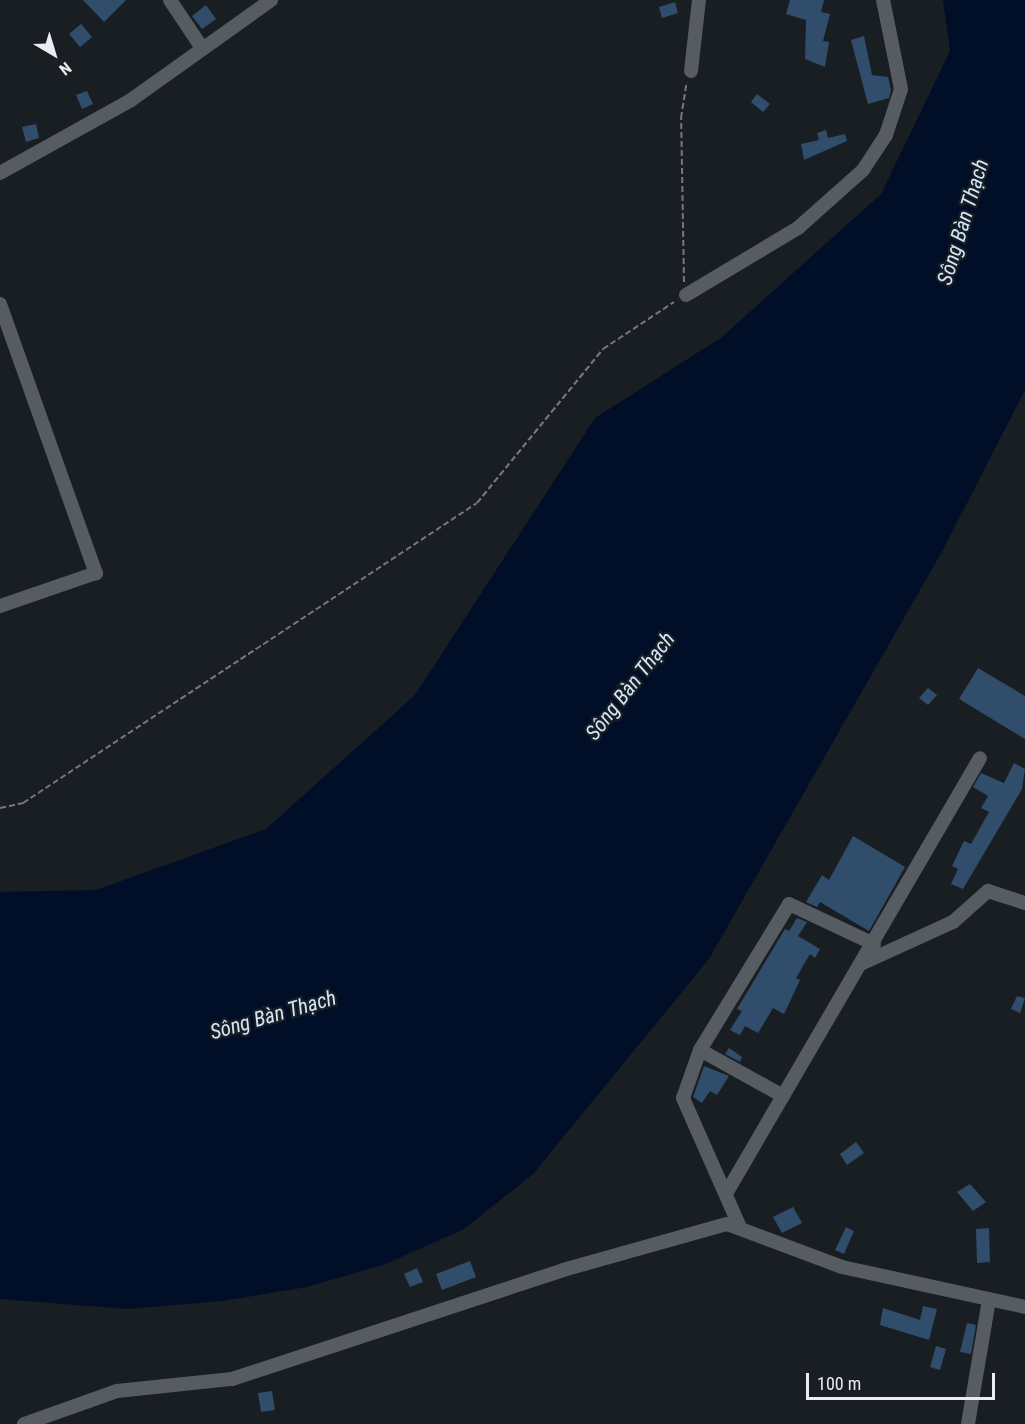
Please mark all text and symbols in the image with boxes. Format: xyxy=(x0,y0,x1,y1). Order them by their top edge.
north arrow xyxy=(24,24,84,84)
text: N xyxy=(56,58,75,79)
water label: Sông Bàn Thạch xyxy=(932,156,994,288)
water label: Sông Bàn Thạch xyxy=(580,627,680,745)
water label: Sông Bàn Thạch xyxy=(207,985,339,1045)
scale bar xyxy=(809,1361,998,1399)
text: 100 m xyxy=(817,1373,861,1394)

